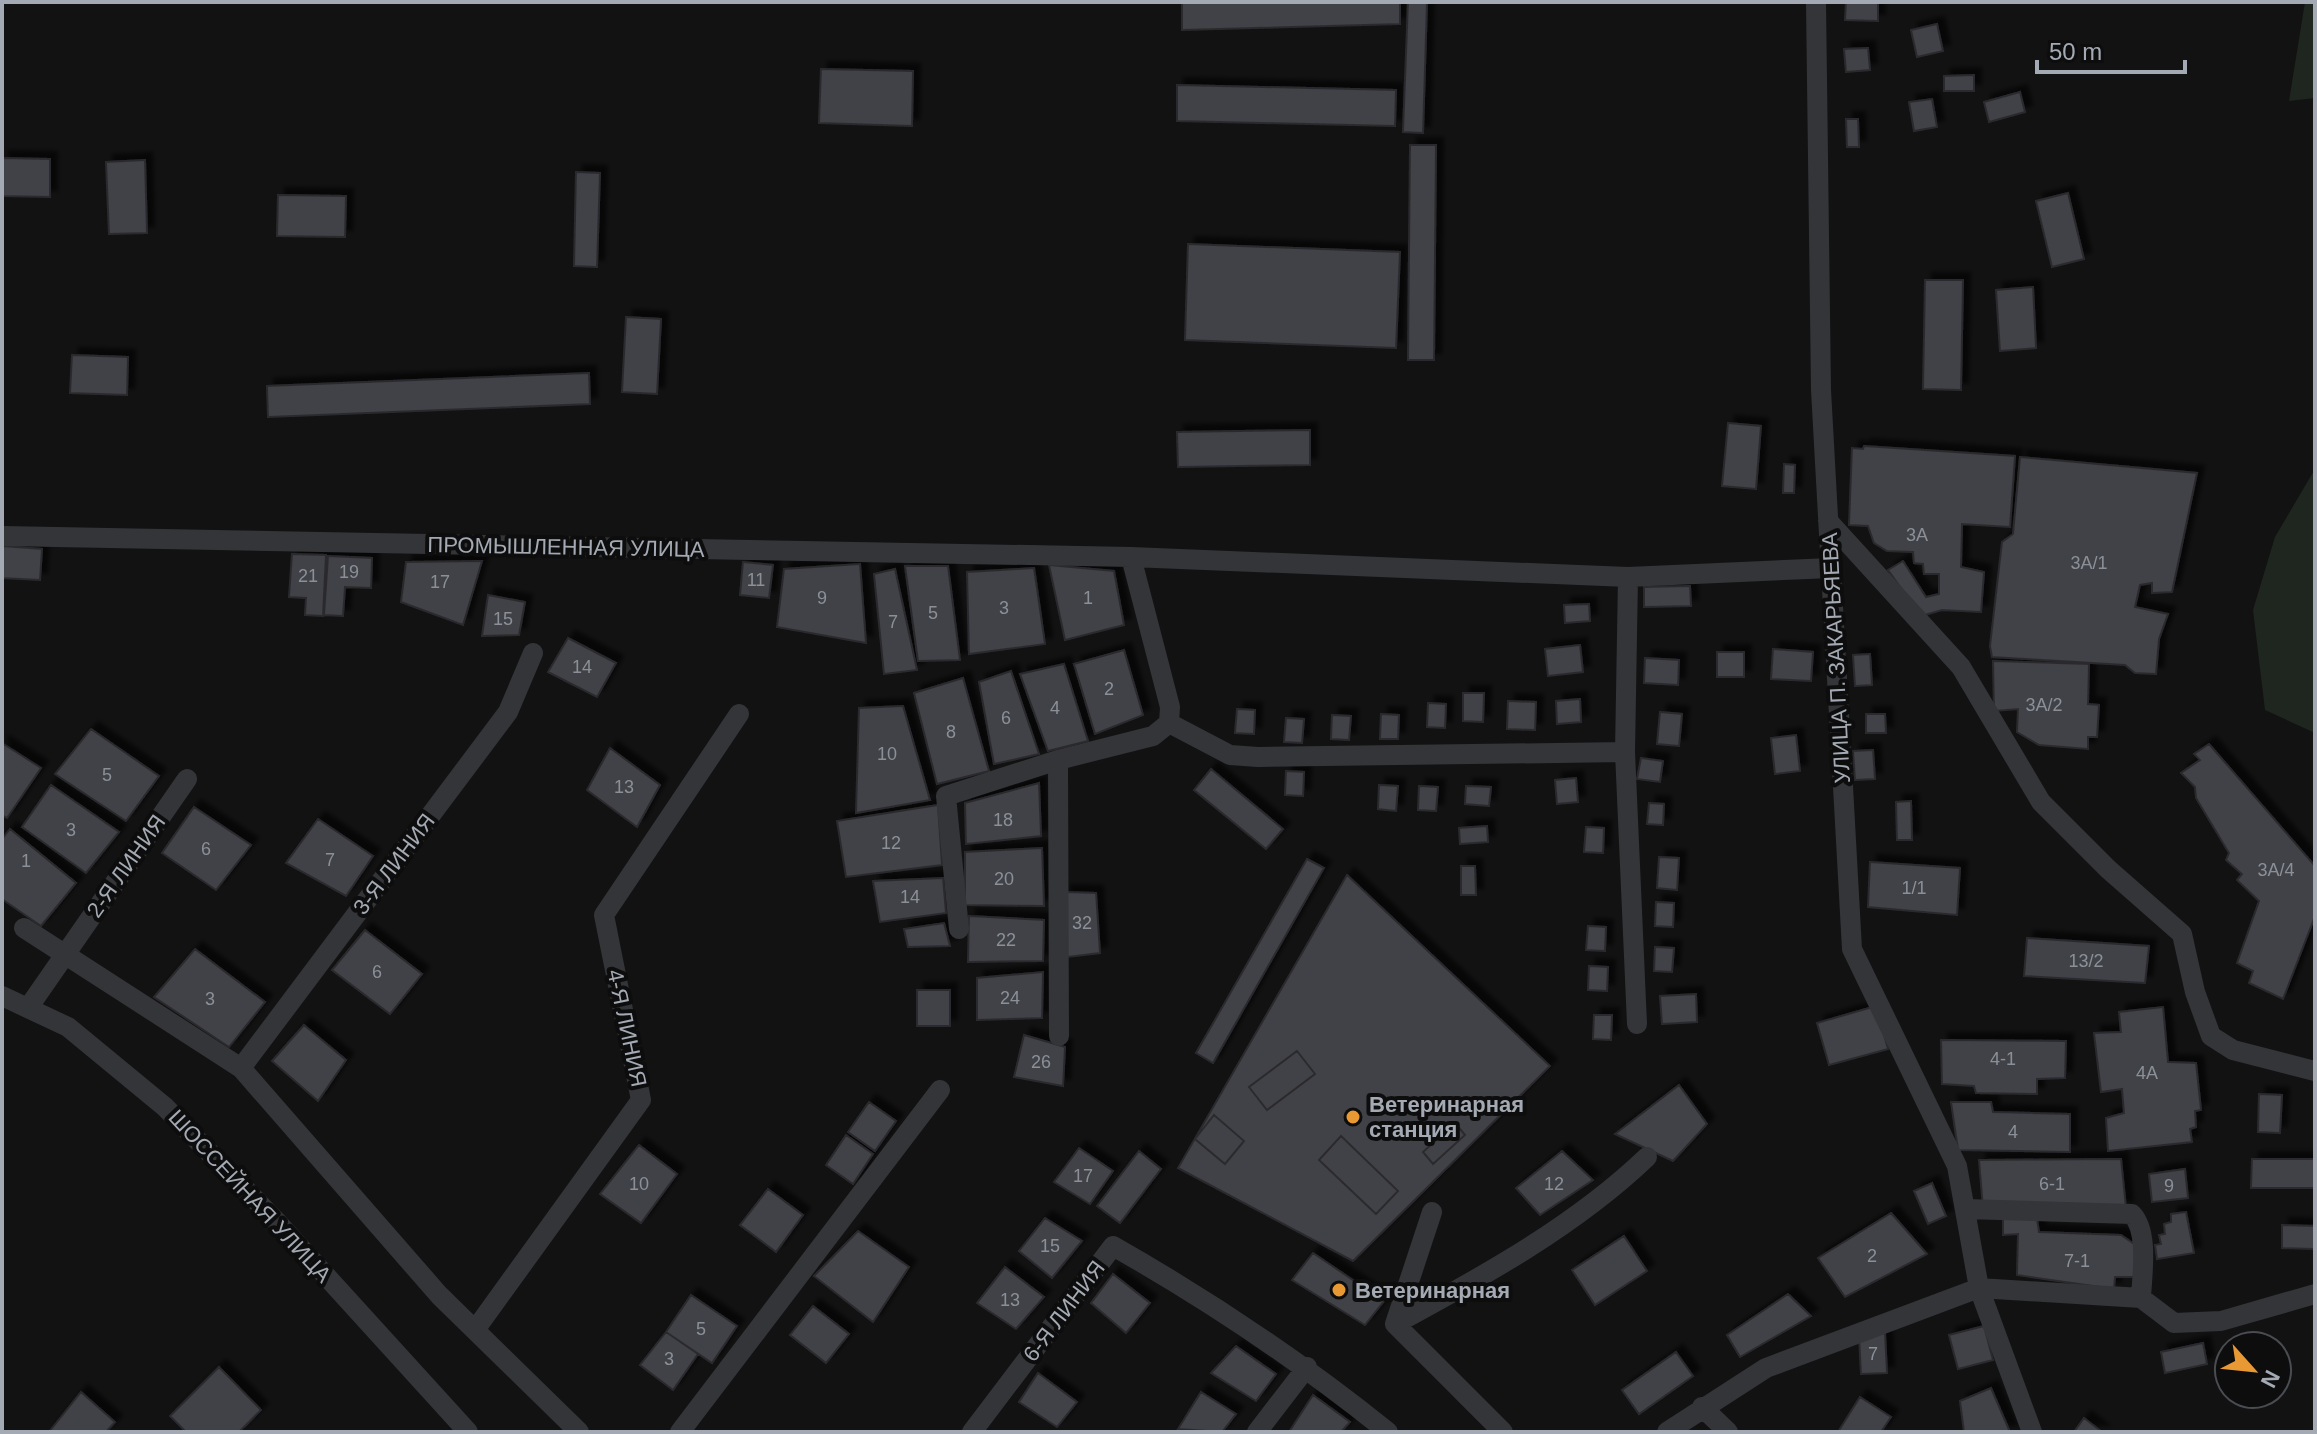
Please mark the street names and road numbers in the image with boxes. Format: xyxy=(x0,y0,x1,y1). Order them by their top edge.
street label: ПРОМЫШЛЕННАЯ УЛИЦА xyxy=(427,532,705,562)
street label: УЛИЦА П. ЗАКАРЬЯЕВА xyxy=(1817,532,1855,784)
street label: 3-Я ЛИНИЯ xyxy=(348,809,440,919)
street label: 2-Я ЛИНИЯ xyxy=(82,810,170,922)
street label: 4-Я ЛИНИЯ xyxy=(602,967,652,1089)
street label: ШОССЕЙНАЯ УЛИЦА xyxy=(164,1105,337,1288)
street label: 6-Я ЛИНИЯ xyxy=(1018,1256,1110,1366)

